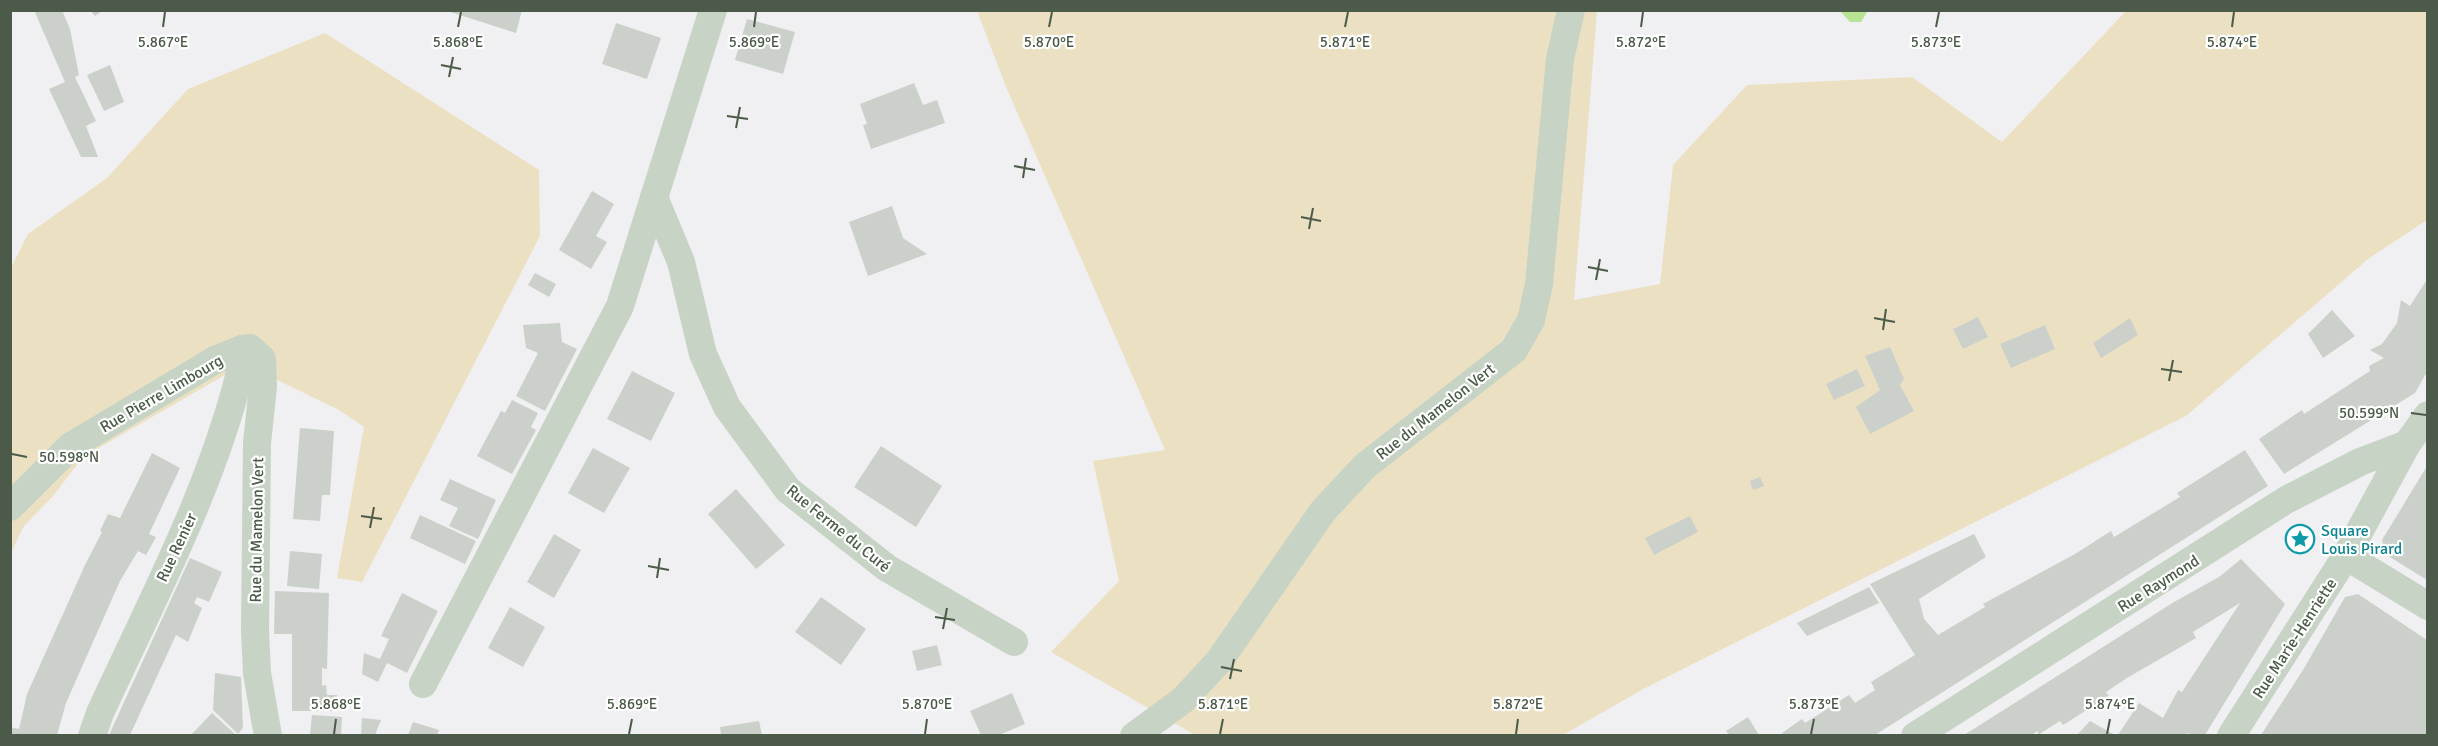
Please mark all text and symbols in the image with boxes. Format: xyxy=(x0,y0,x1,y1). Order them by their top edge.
text: 5.867°E xyxy=(138,33,188,51)
text: 5.868°E xyxy=(433,33,483,51)
text: 5.869°E xyxy=(729,33,779,51)
text: 5.870°E xyxy=(1024,33,1074,51)
text: 5.871°E xyxy=(1320,33,1370,51)
text: 5.872°E xyxy=(1616,33,1666,51)
text: 5.873°E xyxy=(1911,33,1961,51)
text: 5.874°E xyxy=(2207,33,2257,51)
street label: Rue Pierre Limbourg xyxy=(96,351,227,437)
street label: Rue du Mamelon Vert xyxy=(1372,359,1499,464)
text: 50.599°N xyxy=(2339,404,2399,422)
text: 50.598°N xyxy=(39,448,99,466)
street label: Rue du Mamelon Vert xyxy=(246,457,268,603)
street label: Rue Ferme du Curé xyxy=(782,481,894,577)
street label: Rue Renier xyxy=(152,510,202,585)
place label: Square Louis Pirard xyxy=(2321,521,2402,559)
place icon: Square Louis Pirard xyxy=(2284,523,2316,555)
street label: Rue Raymond xyxy=(2114,551,2203,617)
street label: Rue Marie-Henriette xyxy=(2248,574,2341,703)
text: 5.868°E xyxy=(311,695,361,713)
text: 5.869°E xyxy=(607,695,657,713)
text: 5.870°E xyxy=(902,695,952,713)
text: 5.871°E xyxy=(1198,695,1248,713)
text: 5.872°E xyxy=(1493,695,1543,713)
text: 5.873°E xyxy=(1789,695,1839,713)
text: 5.874°E xyxy=(2085,695,2135,713)

